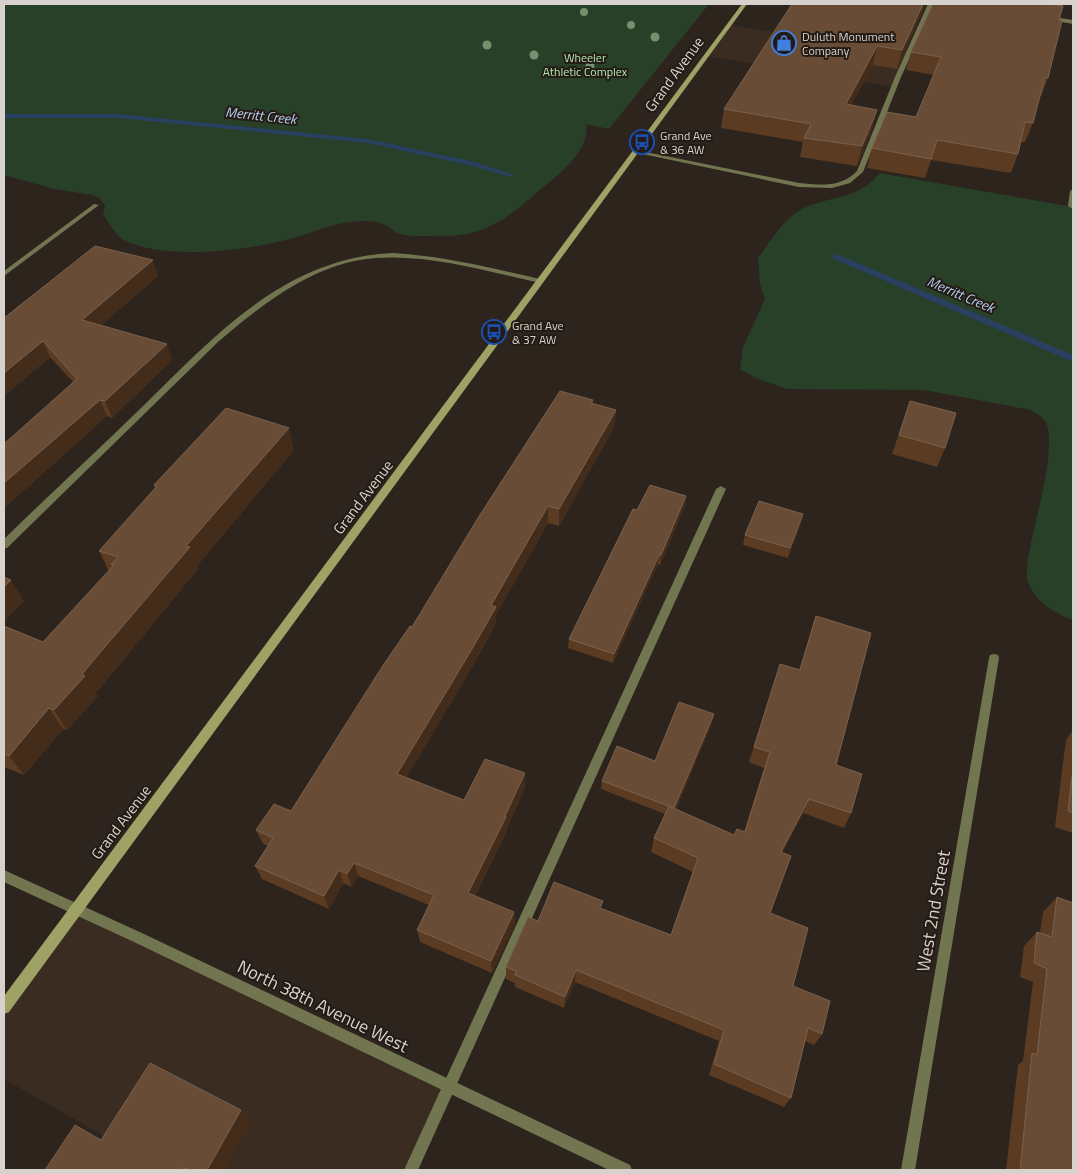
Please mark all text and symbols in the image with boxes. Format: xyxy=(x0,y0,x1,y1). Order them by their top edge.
place label: Duluth Monument Company xyxy=(802,27,895,60)
shop icon: Duluth Monument Company xyxy=(771,30,797,56)
street label: Grand Avenue xyxy=(639,32,709,116)
park label: Wheeler Athletic Complex xyxy=(543,48,628,81)
water label: Merritt Creek xyxy=(224,101,299,129)
place label: Grand Ave & 36 AW xyxy=(660,126,712,159)
bus stop icon: Grand Ave & 36 AW xyxy=(629,129,655,155)
water label: Merritt Creek xyxy=(924,270,1000,318)
place label: Grand Ave & 37 AW xyxy=(512,316,564,349)
bus stop icon: Grand Ave & 37 AW xyxy=(481,319,507,345)
street label: Grand Avenue xyxy=(327,455,399,539)
street label: Grand Avenue xyxy=(85,780,157,864)
street label: West 2nd Street xyxy=(909,847,957,974)
street label: North 38th Avenue West xyxy=(233,953,414,1060)

